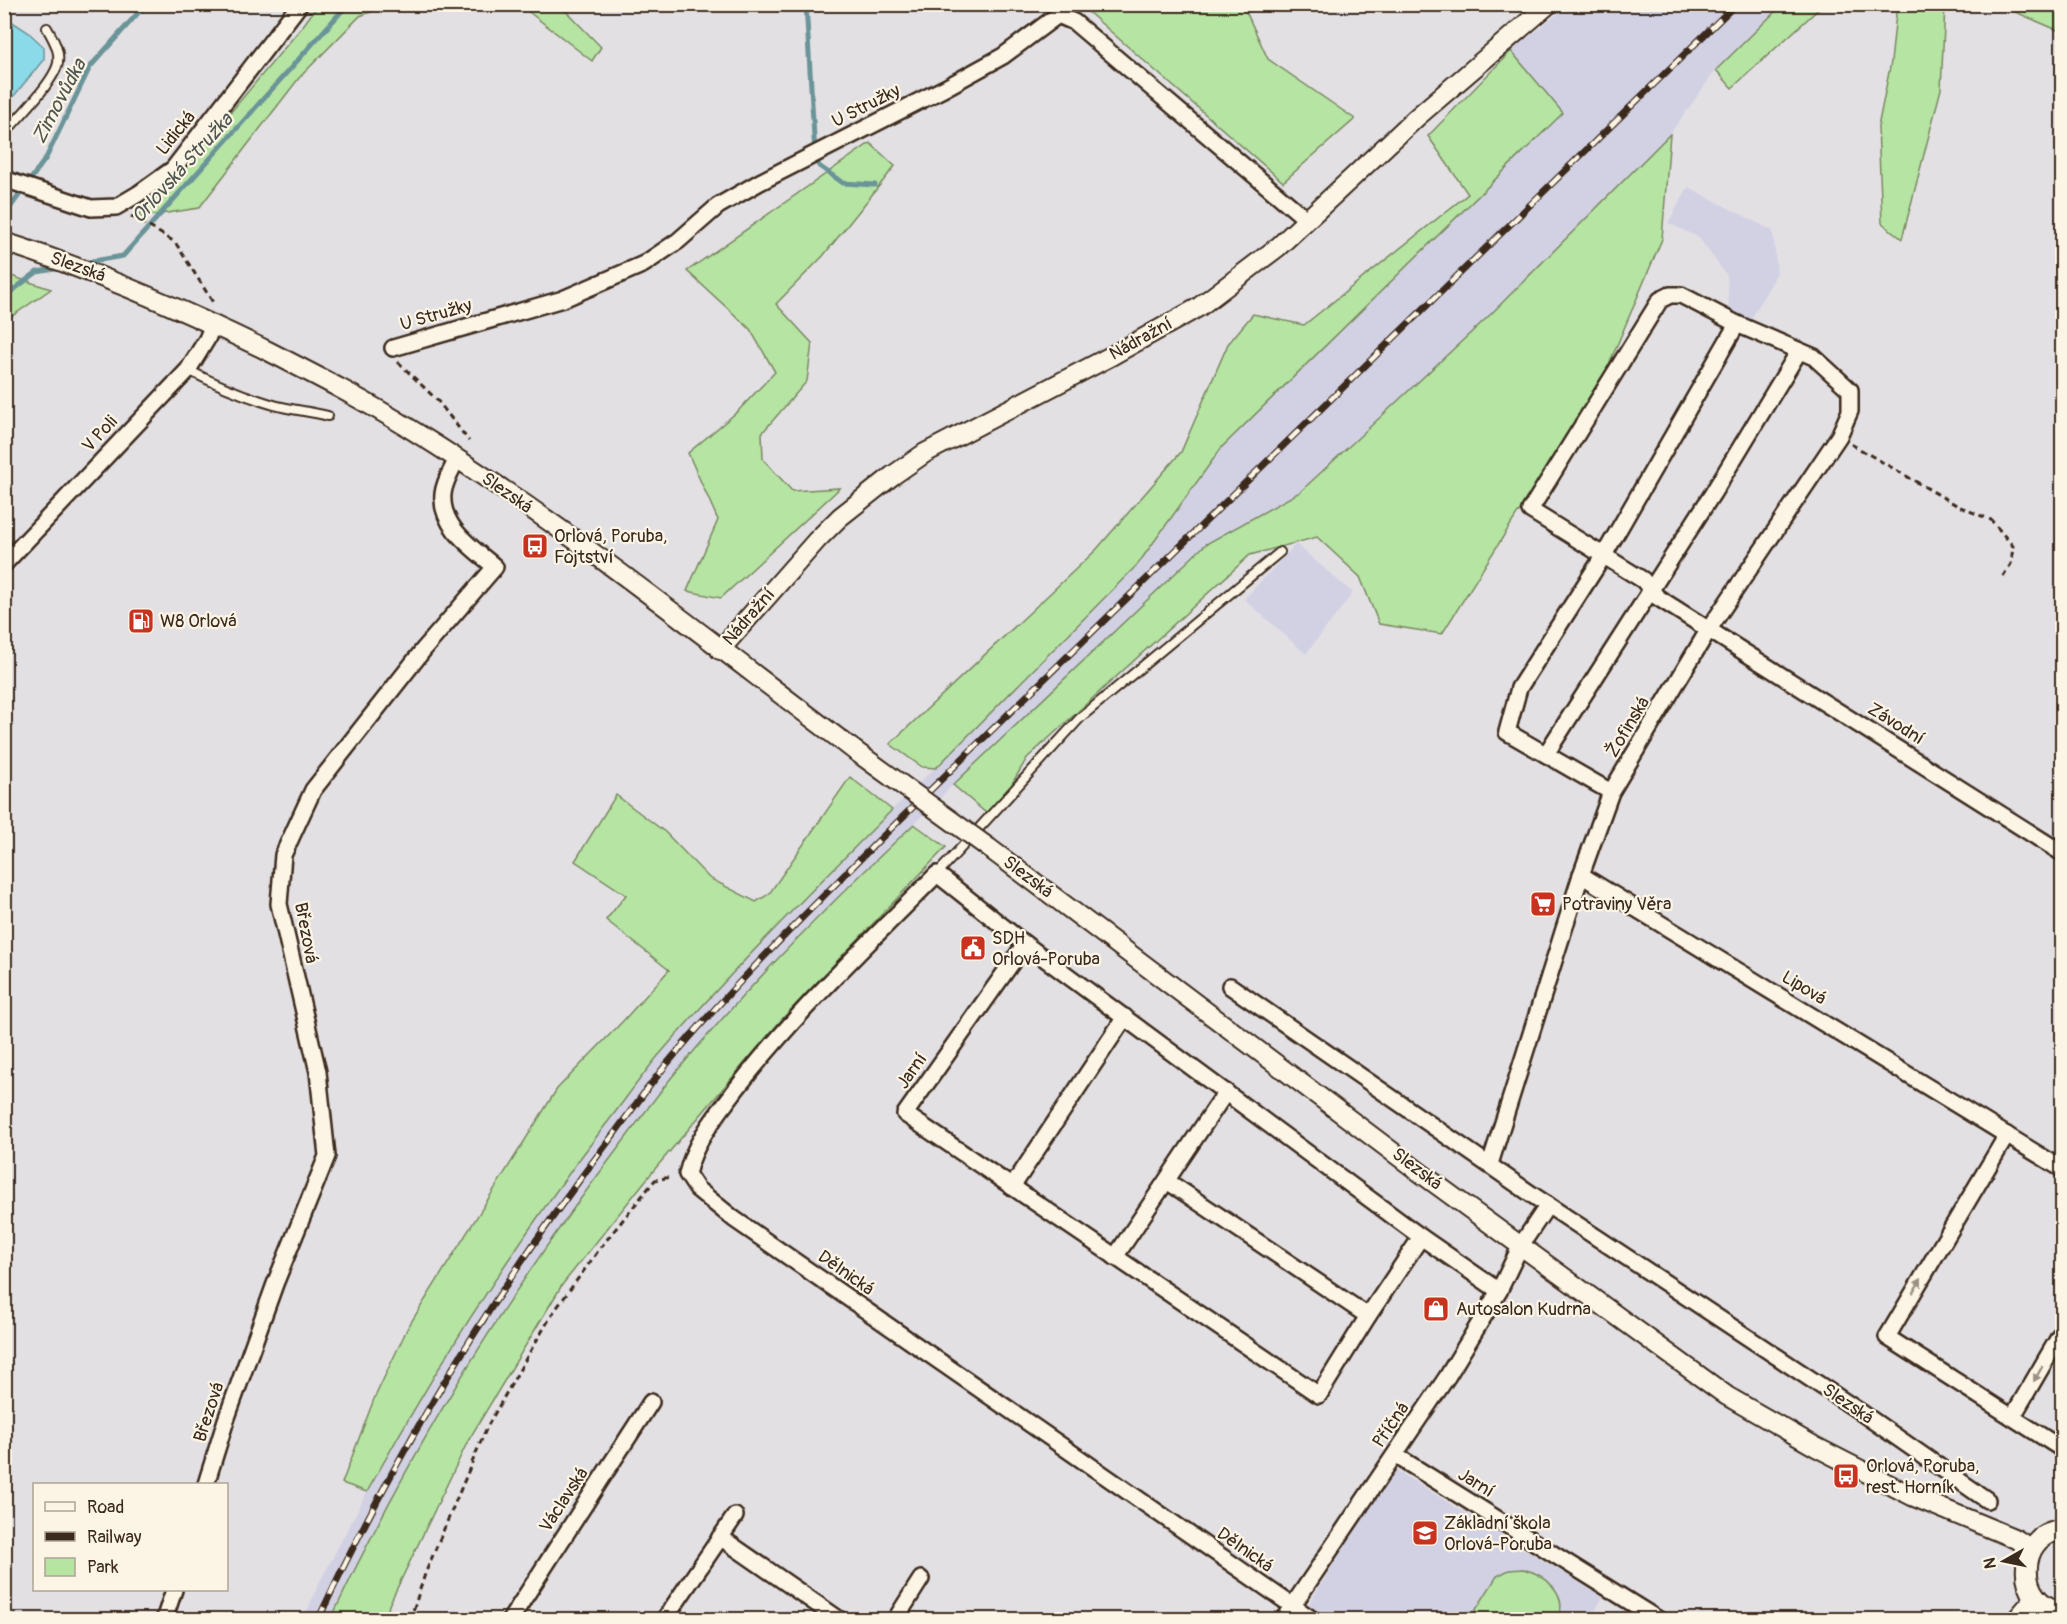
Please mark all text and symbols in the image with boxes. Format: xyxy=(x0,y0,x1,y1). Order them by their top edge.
water label: Zimovůdka xyxy=(26,53,92,147)
street label: U Stružky xyxy=(828,79,904,133)
water label: Orlovská Stružka xyxy=(126,106,239,228)
street label: Lidická xyxy=(151,106,201,160)
street label: Slezská xyxy=(47,246,109,288)
street label: U Stružky xyxy=(397,294,475,336)
street label: Nádražní xyxy=(1105,312,1177,366)
street label: V Poli xyxy=(77,411,123,457)
street label: Slezská xyxy=(477,467,537,519)
place label: Orlová, Poruba, Fojtství xyxy=(554,525,667,569)
bus stop icon: Orlová, Poruba, Fojtství xyxy=(520,531,550,561)
street label: Nádražní xyxy=(718,583,780,651)
fuel station icon: W8 Orlová xyxy=(126,606,156,636)
place label: W8 Orlová xyxy=(160,610,237,633)
street label: Žofinská xyxy=(1601,692,1655,762)
street label: Závodní xyxy=(1863,698,1929,750)
street label: Slezská xyxy=(998,851,1058,903)
supermarket icon: Potraviny Věra xyxy=(1528,889,1558,919)
place label: Potraviny Věra xyxy=(1562,893,1671,916)
street label: Březová xyxy=(289,901,323,965)
place label: SDH Orlová-Poruba xyxy=(992,927,1100,971)
public building icon: SDH Orlová-Poruba xyxy=(958,933,988,963)
street label: Lipová xyxy=(1777,966,1831,1010)
street label: Jarní xyxy=(891,1049,933,1093)
street label: Slezská xyxy=(1387,1143,1447,1195)
street label: Dělnická xyxy=(813,1245,879,1301)
one-way arrow xyxy=(1912,1278,1923,1294)
shop icon: Autosalon Kudrna xyxy=(1421,1294,1451,1324)
place label: Autosalon Kudrna xyxy=(1456,1298,1591,1321)
one-way arrow xyxy=(2033,1366,2043,1383)
street label: Březová xyxy=(189,1379,229,1445)
street label: Slezská xyxy=(1818,1379,1878,1429)
street label: Příčná xyxy=(1368,1398,1414,1452)
place label: Orlová, Poruba, rest. Horník xyxy=(1866,1455,1979,1499)
bus stop icon: Orlová, Poruba, rest. Horník xyxy=(1831,1461,1861,1491)
street label: Václavská xyxy=(534,1463,594,1537)
street label: Jarní xyxy=(1454,1463,1498,1503)
legend xyxy=(33,1483,228,1591)
text: Road xyxy=(87,1496,124,1519)
place label: Základní škola Orlová-Poruba xyxy=(1444,1512,1552,1556)
school or university icon: Základní škola Orlová-Poruba xyxy=(1410,1518,1440,1548)
street label: Dělnická xyxy=(1212,1522,1278,1578)
text: Railway xyxy=(87,1526,142,1549)
north arrow xyxy=(1974,1531,2034,1591)
text: Park xyxy=(87,1556,119,1579)
text: N xyxy=(1979,1556,2001,1570)

